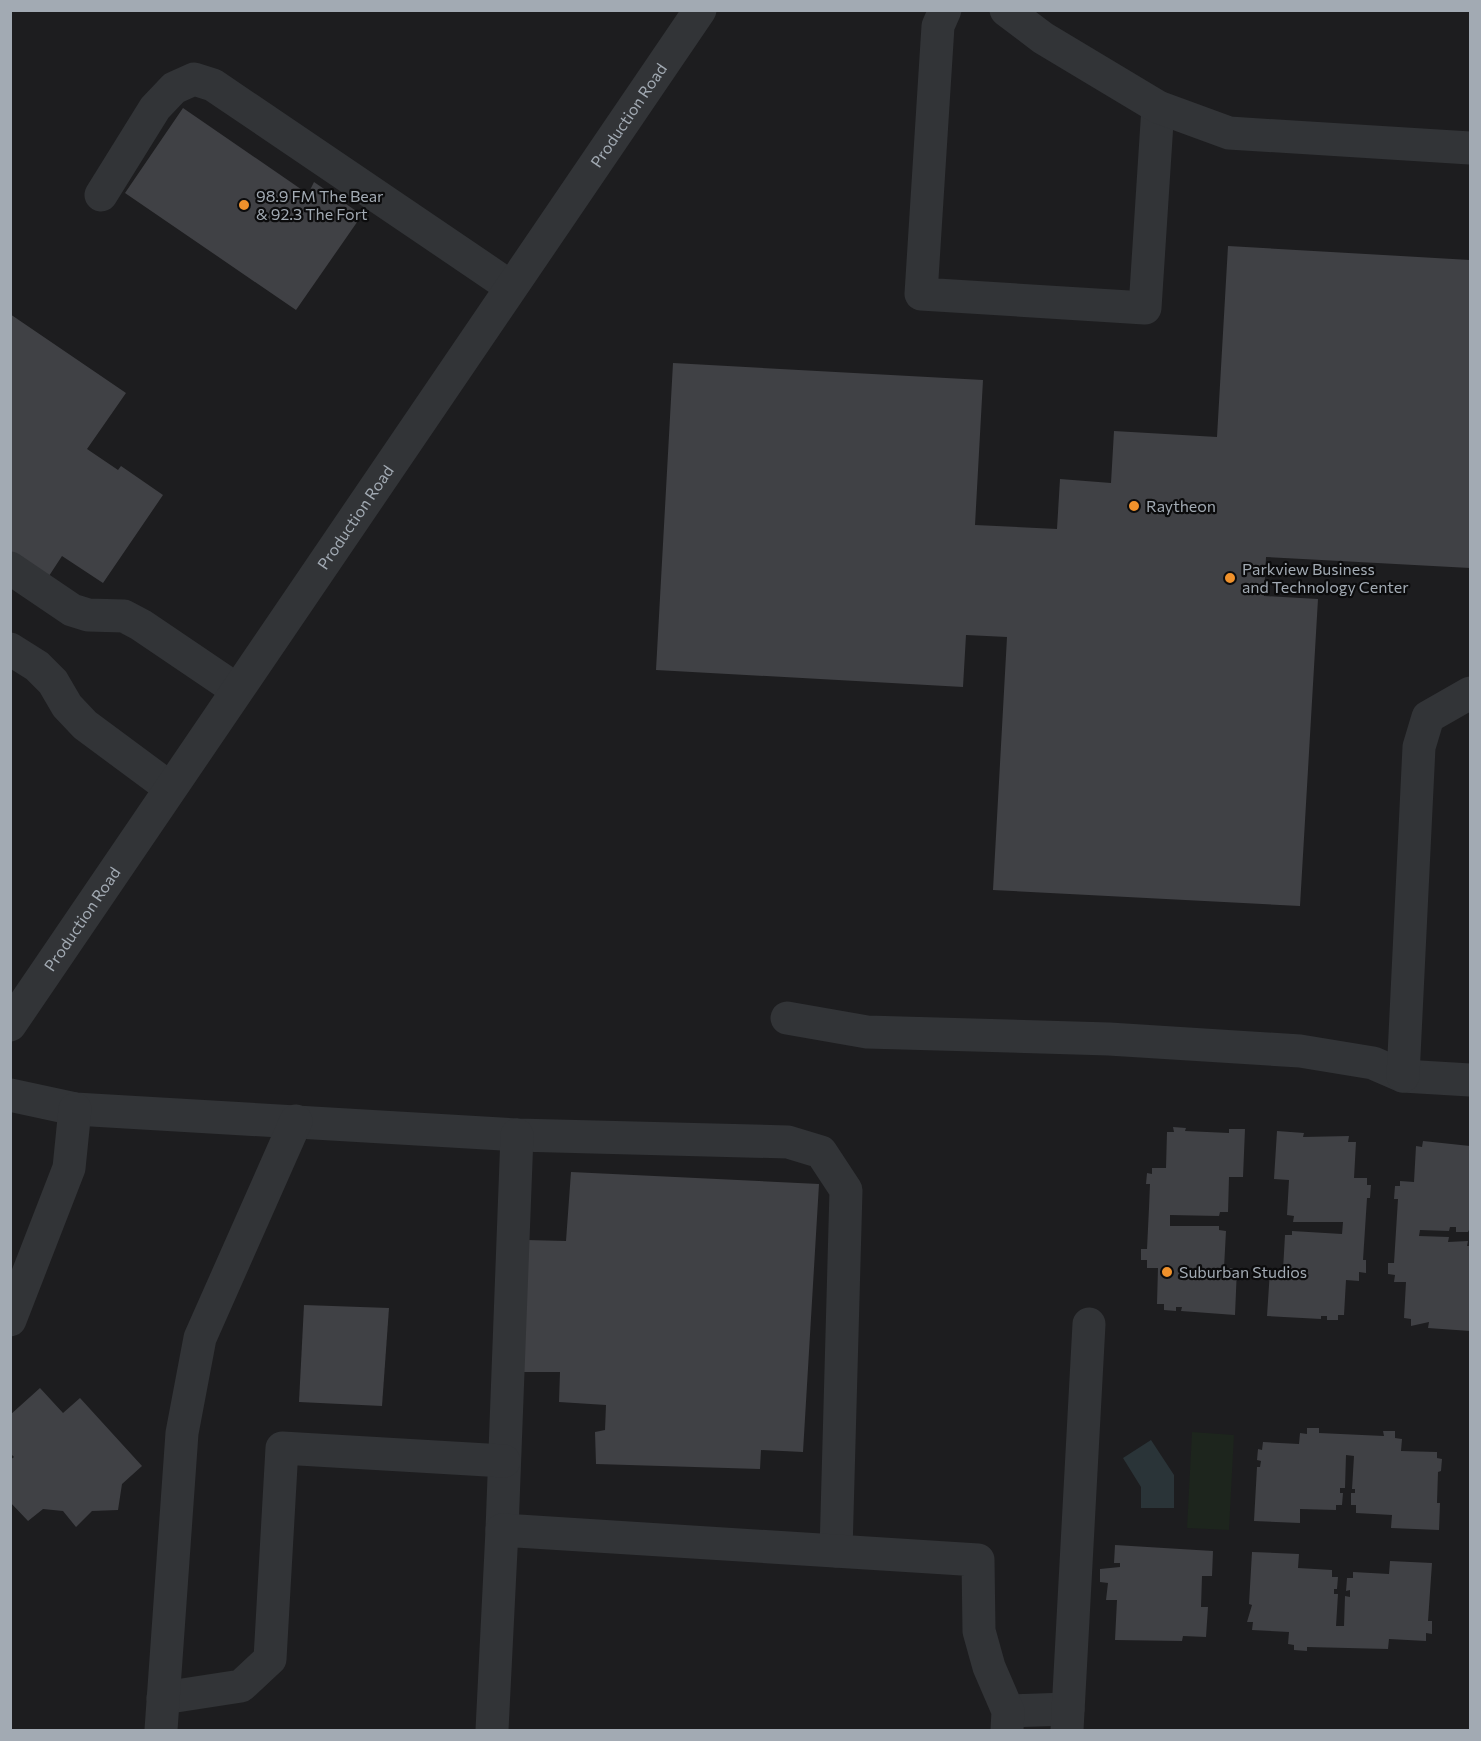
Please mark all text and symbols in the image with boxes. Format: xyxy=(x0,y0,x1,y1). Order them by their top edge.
street label: Production Road xyxy=(586,59,670,171)
place label: 98.9 FM The Bear & 92.3 The Fort xyxy=(256,186,384,223)
marker: 98.9 FM The Bear & 92.3 The Fort xyxy=(237,198,251,212)
street label: Production Road xyxy=(313,461,397,573)
place label: Raytheon xyxy=(1146,496,1216,515)
marker: Raytheon xyxy=(1127,499,1141,513)
place label: Parkview Business and Technology Center xyxy=(1242,559,1409,596)
marker: Parkview Business and Technology Center xyxy=(1223,571,1237,585)
street label: Production Road xyxy=(39,863,124,975)
place label: Suburban Studios xyxy=(1179,1262,1307,1281)
marker: Suburban Studios xyxy=(1160,1265,1174,1279)

